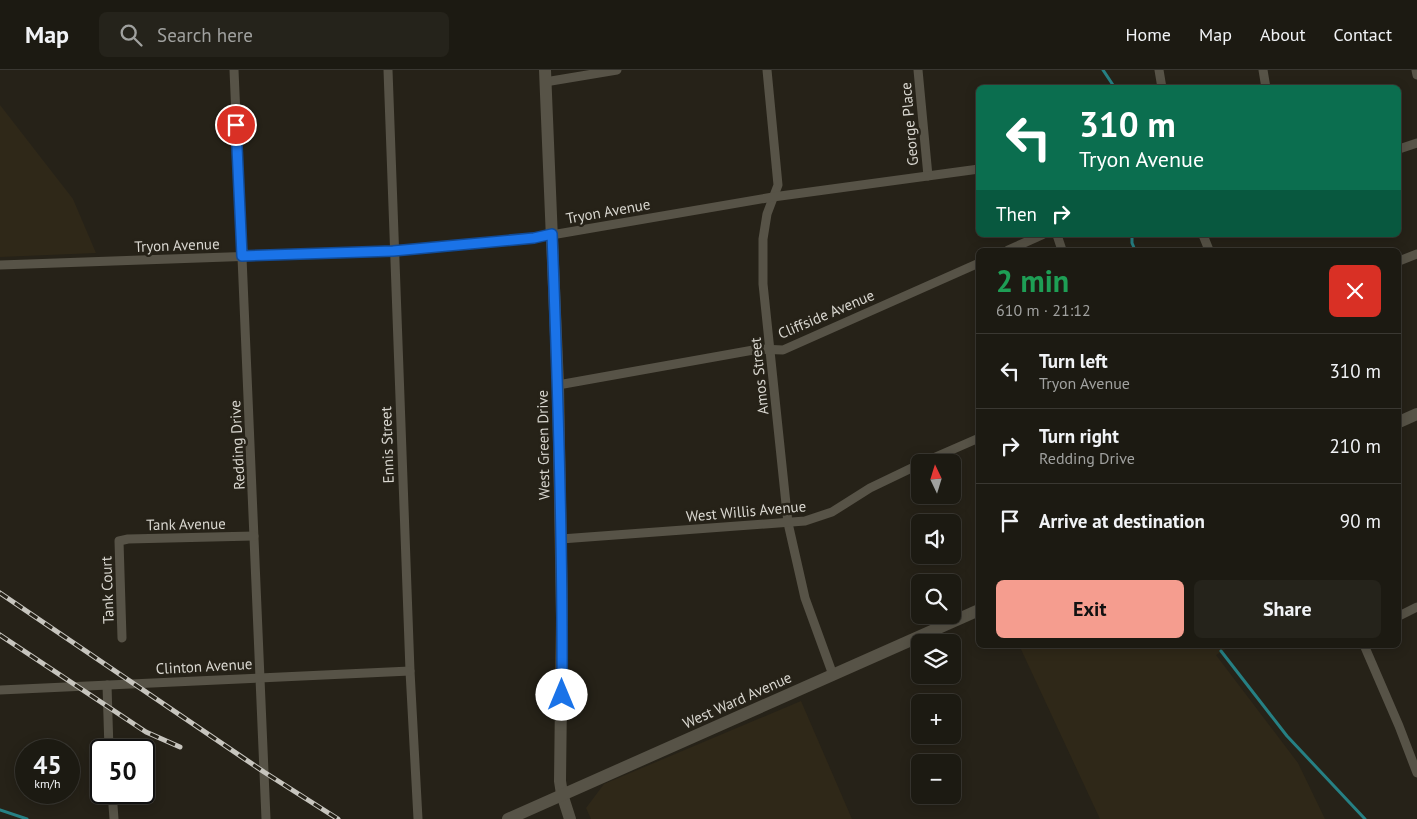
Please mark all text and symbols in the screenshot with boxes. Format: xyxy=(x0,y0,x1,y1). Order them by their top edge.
search box xyxy=(99,12,449,57)
text: Map xyxy=(25,19,69,50)
icon: search xyxy=(117,21,145,49)
text: Search here xyxy=(157,23,253,47)
text: Home xyxy=(1125,23,1171,46)
text: Map xyxy=(1199,23,1232,46)
text: About xyxy=(1260,23,1306,46)
text: Contact xyxy=(1334,23,1392,46)
street label: George Place xyxy=(896,81,922,167)
text: 310 m xyxy=(1079,101,1176,147)
pin xyxy=(215,104,257,146)
icon: left xyxy=(996,105,1061,170)
icon: arrive xyxy=(222,111,250,139)
text: Tryon Avenue xyxy=(1079,145,1204,173)
street label: Tryon Avenue xyxy=(564,194,652,228)
icon: right xyxy=(1047,200,1075,228)
text: Then xyxy=(996,202,1037,226)
street label: Tryon Avenue xyxy=(134,234,220,256)
text: 2 min xyxy=(996,261,1069,300)
button: close xyxy=(1329,265,1381,317)
street label: Cliffside Avenue xyxy=(775,285,877,343)
text: 610 m · 21:12 xyxy=(996,300,1091,320)
street label: Amos Street xyxy=(745,336,773,416)
text: Turn left xyxy=(1039,349,1108,373)
icon: left xyxy=(996,357,1024,385)
text: 310 m xyxy=(1329,359,1381,383)
text: Tryon Avenue xyxy=(1039,373,1130,393)
street label: West Green Drive xyxy=(533,390,553,500)
street label: Redding Drive xyxy=(225,400,249,490)
street label: Ennis Street xyxy=(376,406,398,484)
text: Turn right xyxy=(1039,424,1119,448)
icon: right xyxy=(996,432,1024,460)
text: 210 m xyxy=(1329,434,1381,458)
text: Redding Drive xyxy=(1039,448,1135,468)
north arrow xyxy=(911,454,961,504)
map controls xyxy=(911,454,961,804)
street label: West Willis Avenue xyxy=(685,496,807,526)
icon: arrive xyxy=(996,507,1024,535)
text: Arrive at destination xyxy=(1039,509,1205,533)
text: 90 m xyxy=(1340,509,1381,533)
street label: Tank Avenue xyxy=(146,514,226,534)
button: sound xyxy=(911,514,961,564)
street label: Tank Court xyxy=(96,556,118,624)
button: search xyxy=(911,574,961,624)
button: Exit xyxy=(996,580,1184,638)
button: Share xyxy=(1194,580,1381,638)
button: layers xyxy=(911,634,961,684)
street label: Clinton Avenue xyxy=(155,654,253,678)
street label: West Ward Avenue xyxy=(680,667,794,733)
position arrow xyxy=(535,668,587,720)
button: + xyxy=(911,694,961,744)
speed limit sign: 50 xyxy=(90,739,155,804)
text: 45 xyxy=(33,749,62,781)
button: − xyxy=(911,754,961,804)
text: km/h xyxy=(34,776,61,791)

